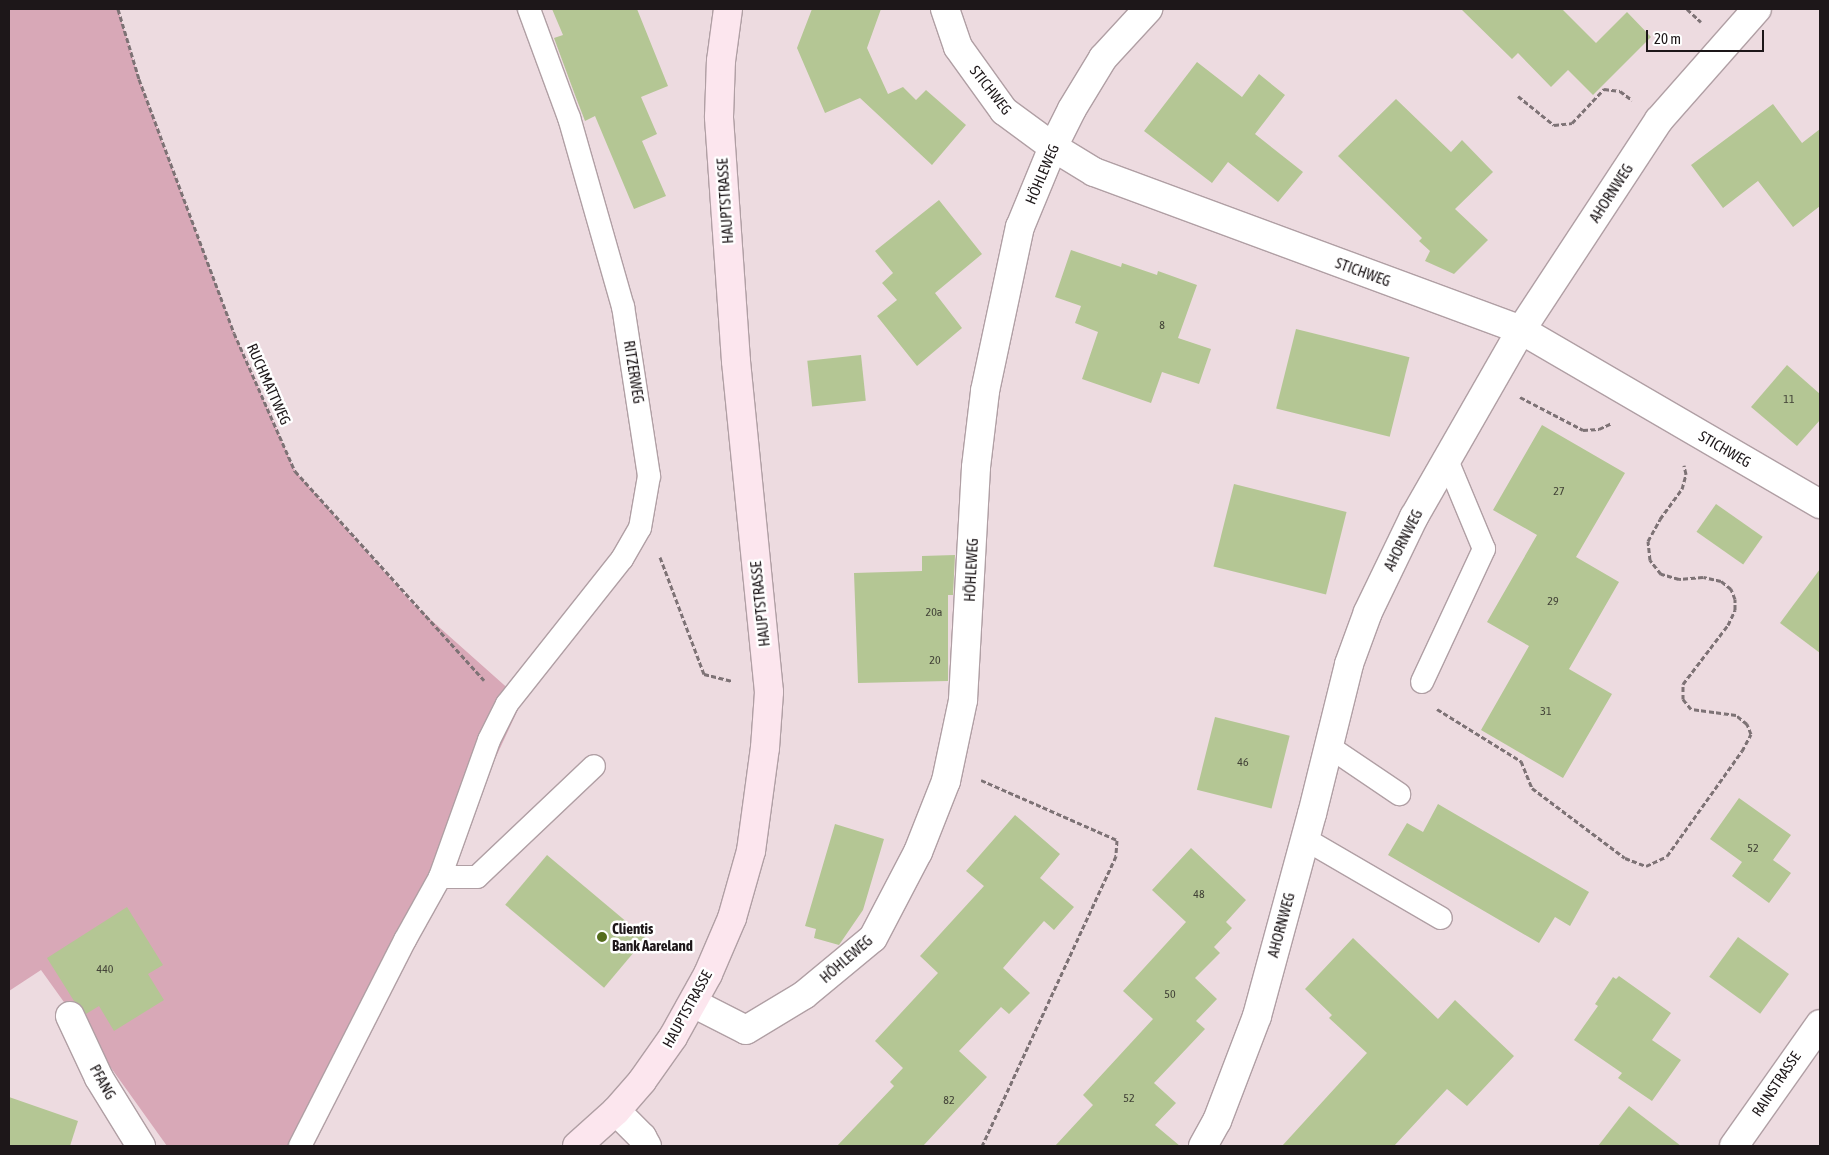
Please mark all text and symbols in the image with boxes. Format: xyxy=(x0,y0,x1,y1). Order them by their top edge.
scale bar xyxy=(1649,20,1766,52)
text: 20 m xyxy=(1654,30,1681,47)
street label: STICHWEG xyxy=(966,62,1016,118)
street label: HÖHLEWEG xyxy=(1021,141,1063,207)
street label: HAUPTSTRASSE xyxy=(713,158,737,244)
street label: AHORNWEG xyxy=(1585,160,1637,226)
street label: STICHWEG xyxy=(1333,254,1393,290)
house number: 8 xyxy=(1159,319,1165,333)
street label: RITZERWEG xyxy=(620,339,648,405)
street label: RUCHMATTWEG xyxy=(243,341,295,427)
house number: 11 xyxy=(1783,393,1795,407)
street label: STICHWEG xyxy=(1696,427,1754,471)
house number: 27 xyxy=(1553,485,1565,499)
street label: AHORNWEG xyxy=(1380,506,1426,574)
street label: HÖHLEWEG xyxy=(960,538,982,602)
street label: HAUPTSTRASSE xyxy=(747,561,773,647)
house number: 29 xyxy=(1547,595,1559,609)
house number: 20a xyxy=(926,606,942,620)
house number: 20 xyxy=(929,654,941,668)
house number: 31 xyxy=(1540,705,1552,719)
house number: 46 xyxy=(1237,756,1249,770)
house number: 52 xyxy=(1747,842,1759,856)
house number: 48 xyxy=(1193,888,1205,902)
street label: AHORNWEG xyxy=(1264,891,1298,959)
place label: Clientis Bank Aareland xyxy=(612,919,693,954)
marker: Clientis Bank Aareland xyxy=(596,931,608,943)
street label: HÖHLEWEG xyxy=(816,931,876,987)
house number: 440 xyxy=(97,963,113,977)
street label: HAUPTSTRASSE xyxy=(658,967,716,1051)
house number: 50 xyxy=(1164,988,1176,1002)
street label: RAINSTRASSE xyxy=(1748,1048,1804,1120)
street label: PFANG xyxy=(86,1061,120,1103)
house number: 52 xyxy=(1123,1092,1135,1106)
house number: 82 xyxy=(943,1094,955,1108)

